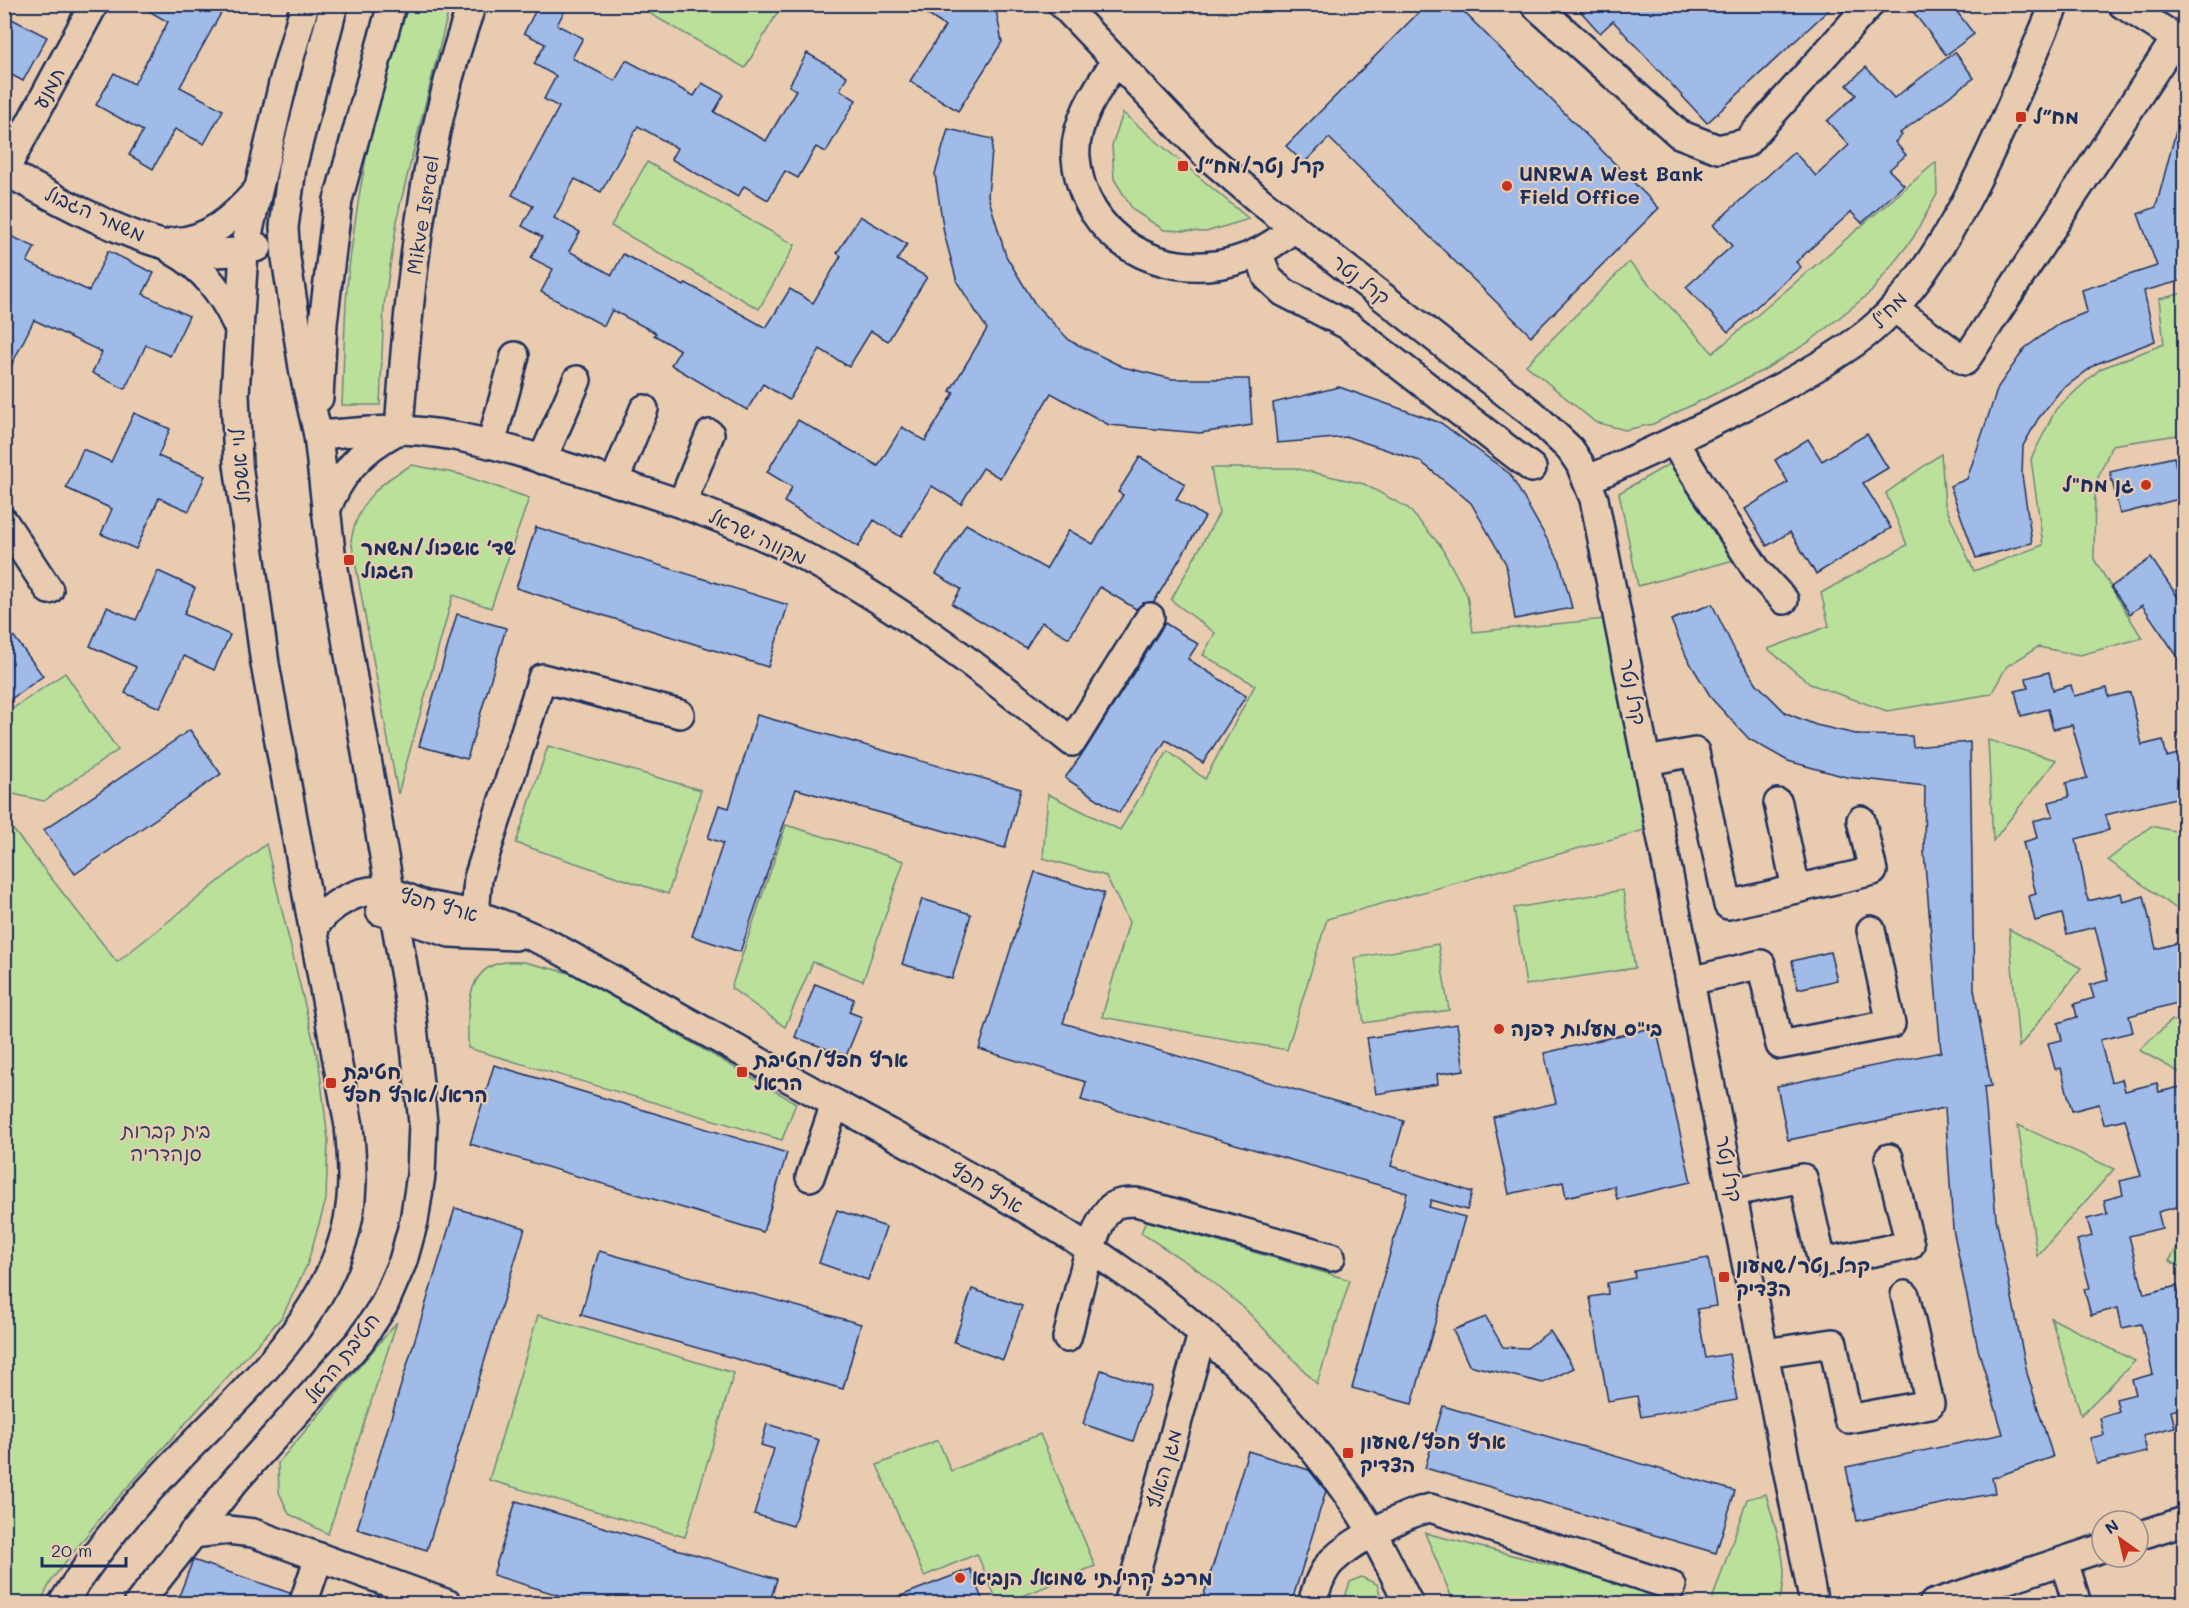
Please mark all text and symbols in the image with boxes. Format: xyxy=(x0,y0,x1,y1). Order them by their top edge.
street label: תמנע xyxy=(26,62,70,113)
place label: מח״ל xyxy=(2033,103,2079,129)
marker: מח״ל xyxy=(2014,110,2028,124)
place label: קרל נטר/מח״ל xyxy=(1195,152,1325,178)
street label: Mikve Israel xyxy=(400,153,444,276)
marker: קרל נטר/מח״ל xyxy=(1176,159,1190,173)
place label: UNRWA West Bank Field Office xyxy=(1519,160,1703,209)
street label: משמר הגבול xyxy=(41,179,150,247)
marker: UNRWA West Bank Field Office xyxy=(1500,179,1514,193)
street label: קרל נטר xyxy=(1327,248,1396,310)
street label: מח"ל xyxy=(1865,285,1912,333)
street label: לוי אשכול xyxy=(223,426,255,505)
place label: גן מח"ל xyxy=(2062,471,2134,497)
marker: גן מח"ל xyxy=(2139,478,2153,492)
street label: מקווה ישראל xyxy=(705,502,812,571)
place label: שד׳ אשכול/משמר הגבול xyxy=(361,534,516,583)
marker: שד׳ אשכול/משמר הגבול xyxy=(342,553,356,567)
street label: קרל נטר xyxy=(1615,656,1653,727)
street label: ארץ חפץ xyxy=(397,881,481,927)
place label: בי"ס מעלות דפנה xyxy=(1511,1015,1662,1041)
marker: בי"ס מעלות דפנה xyxy=(1492,1022,1506,1036)
place label: ארץ חפץ/חטיבת הראל xyxy=(752,1046,908,1095)
place label: חטיבת הראל/ארץ חפץ xyxy=(341,1058,488,1107)
marker: ארץ חפץ/חטיבת הראל xyxy=(735,1065,749,1079)
marker: חטיבת הראל/ארץ חפץ xyxy=(324,1076,338,1090)
park label: בית קברות סנהדריה xyxy=(120,1117,211,1166)
street label: קרל נטר xyxy=(1711,1133,1749,1204)
street label: ארץ חפץ xyxy=(946,1156,1029,1218)
place label: קרל נטר/שמעון הצדיק xyxy=(1736,1252,1870,1302)
marker: קרל נטר/שמעון הצדיק xyxy=(1717,1270,1731,1284)
street label: חטיבת הראל xyxy=(298,1307,385,1408)
street label: מגן האלף xyxy=(1139,1426,1188,1512)
place label: ארץ חפץ/שמעון הצדיק xyxy=(1360,1428,1506,1478)
marker: ארץ חפץ/שמעון הצדיק xyxy=(1341,1446,1355,1460)
north arrow xyxy=(2090,1509,2150,1569)
text: N xyxy=(2100,1514,2122,1538)
scale bar xyxy=(42,1530,126,1568)
text: 20 m xyxy=(51,1538,92,1562)
place label: מרכז קהילתי שמואל הנביא xyxy=(972,1564,1213,1591)
marker: מרכז קהילתי שמואל הנביא xyxy=(953,1571,967,1585)

